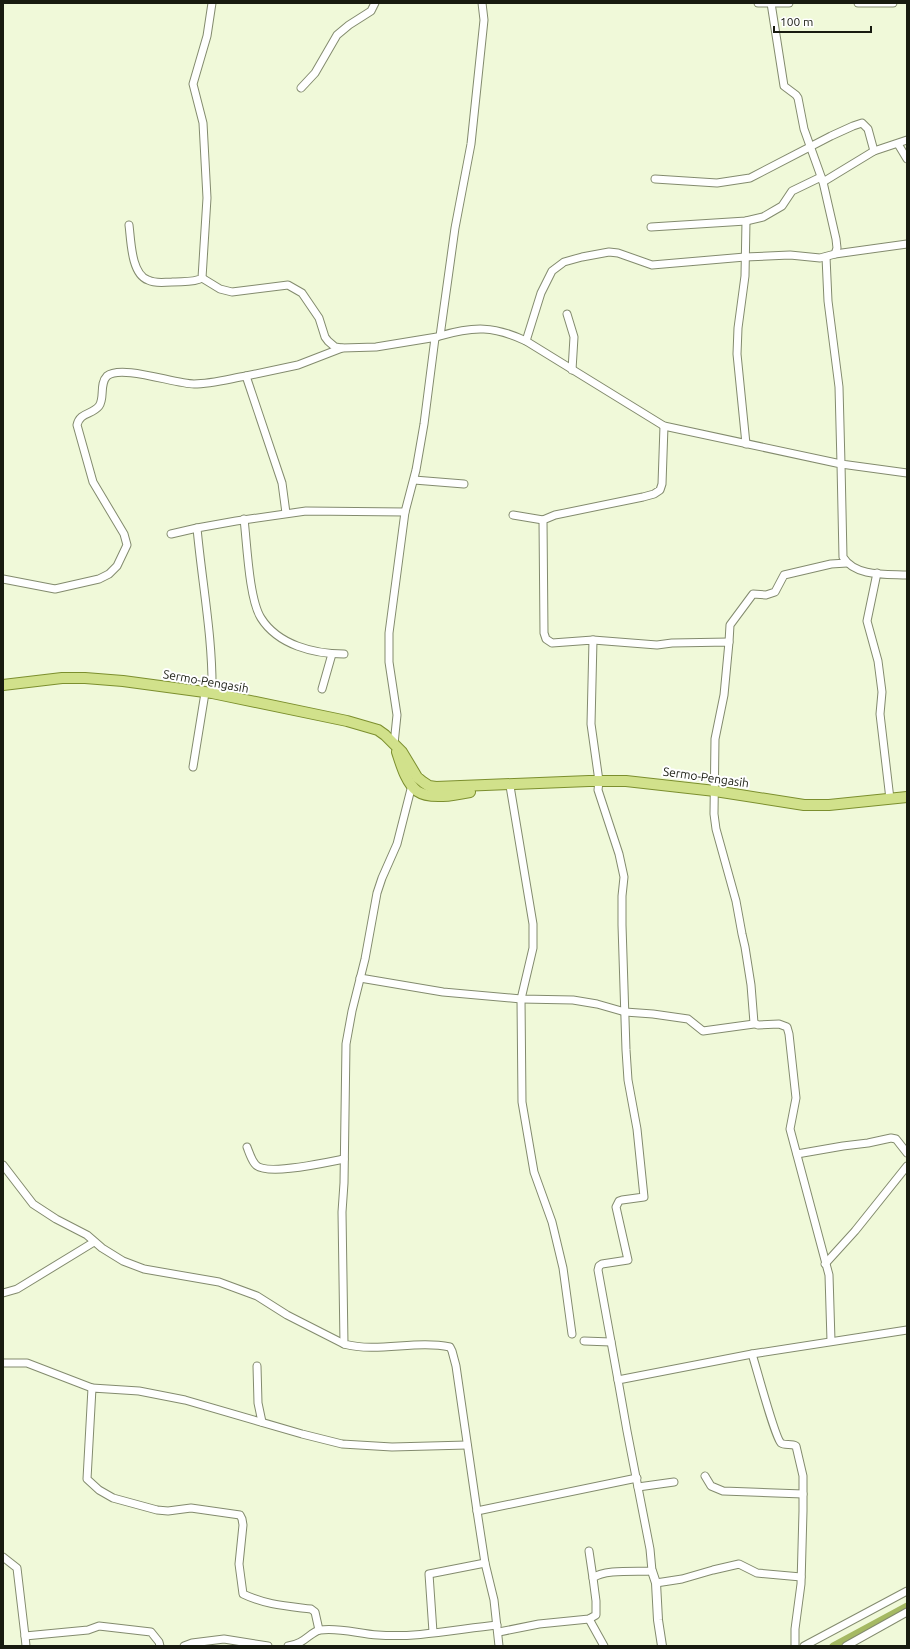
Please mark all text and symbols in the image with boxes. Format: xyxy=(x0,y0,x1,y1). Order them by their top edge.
scale bar xyxy=(774,8,871,34)
text: 100 m xyxy=(780,15,813,28)
street label: Sermo-Pengasih xyxy=(162,667,250,695)
street label: Sermo-Pengasih xyxy=(662,765,750,789)

